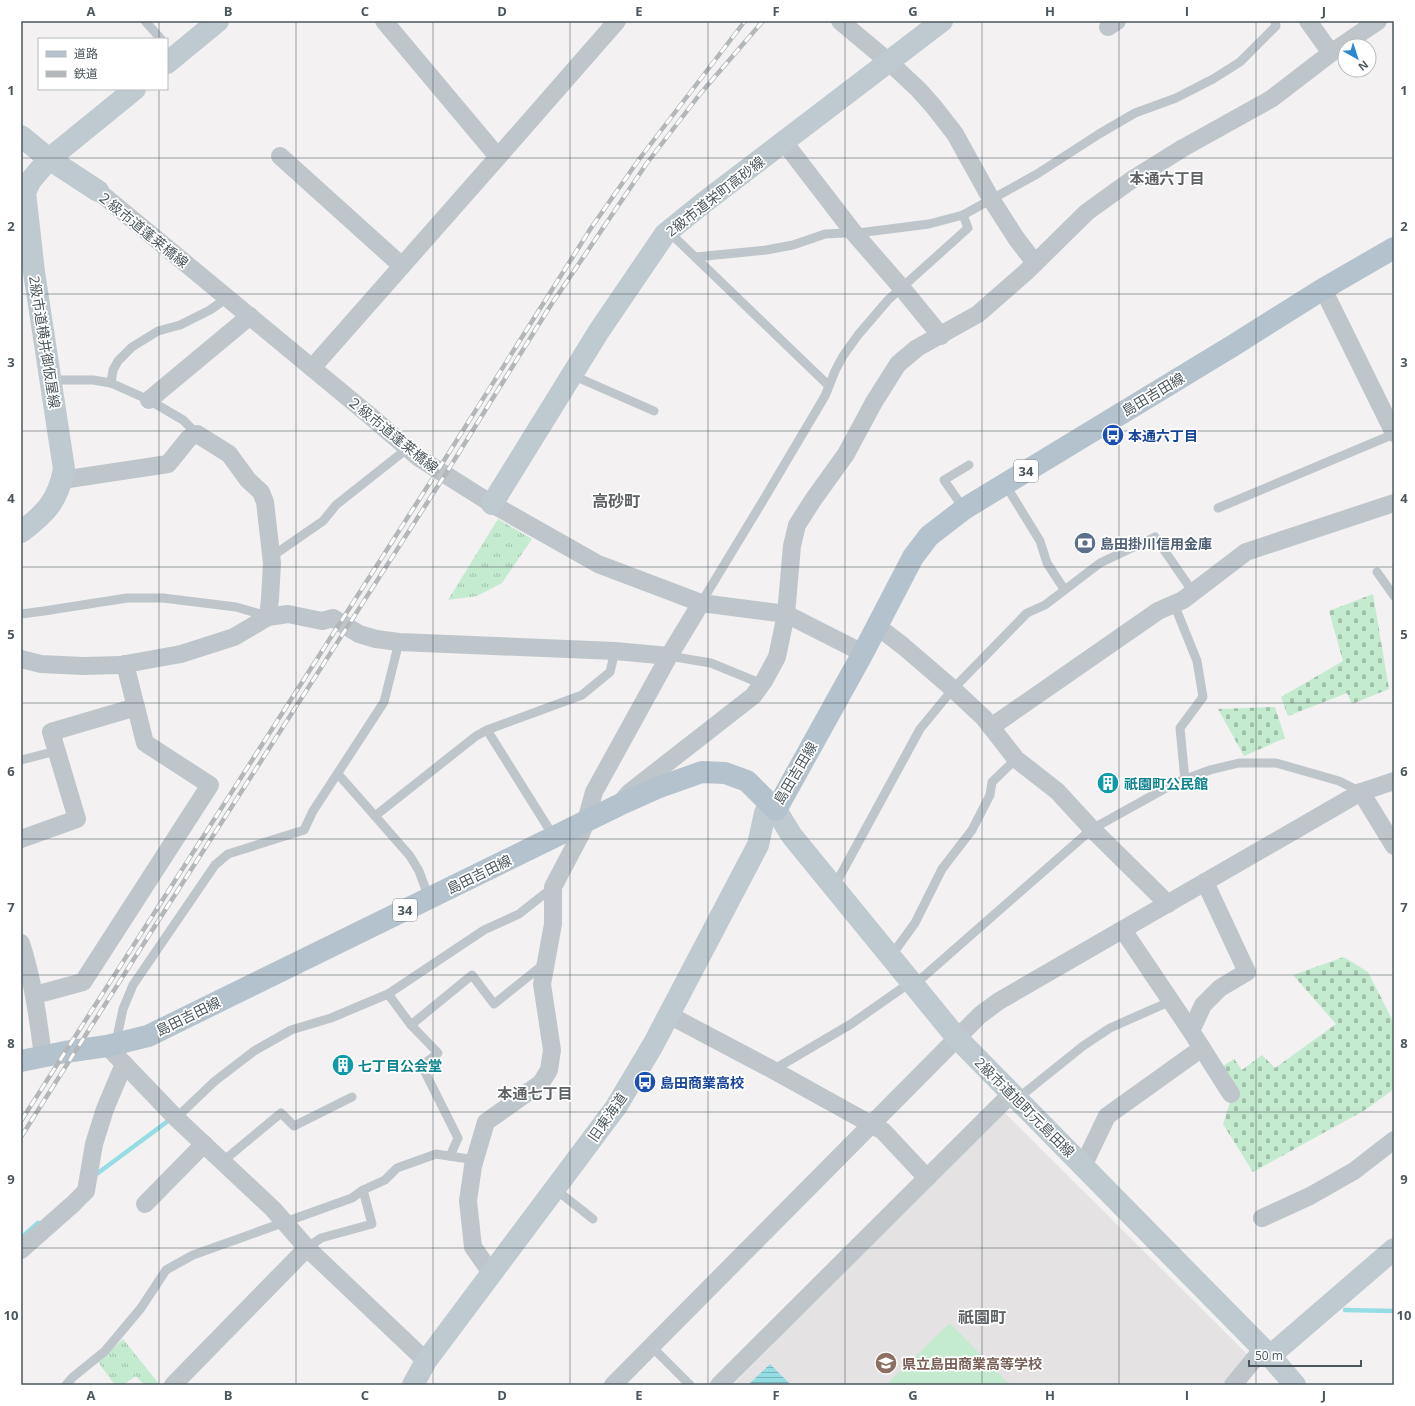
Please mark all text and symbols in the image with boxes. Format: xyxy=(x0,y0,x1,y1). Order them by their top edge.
text: A xyxy=(87,2,96,20)
text: B xyxy=(224,2,233,20)
text: C xyxy=(361,2,369,20)
text: D xyxy=(497,2,507,20)
text: E xyxy=(635,2,643,20)
text: F xyxy=(772,2,780,20)
text: G xyxy=(908,2,918,20)
text: H xyxy=(1045,2,1055,20)
text: I xyxy=(1185,2,1189,20)
text: J xyxy=(1321,2,1326,20)
legend xyxy=(38,38,168,90)
north arrow xyxy=(1337,38,1377,78)
text: 道路 xyxy=(74,45,98,62)
text: N xyxy=(1355,58,1372,75)
text: 鉄道 xyxy=(74,65,98,82)
text: 1 xyxy=(7,81,15,99)
text: 1 xyxy=(1400,81,1408,99)
street label: 2級市道栄町高砂線 xyxy=(662,152,768,240)
district label: 本通六丁目 xyxy=(1129,168,1205,188)
street label: ２級市道蓬莱橋線 xyxy=(94,186,192,272)
text: 2 xyxy=(7,217,15,235)
text: 2 xyxy=(1400,217,1408,235)
street label: 2級市道横井御仮屋線 xyxy=(25,274,65,410)
text: 3 xyxy=(7,353,15,371)
text: 3 xyxy=(1400,353,1408,371)
street label: 島田吉田線 xyxy=(1118,368,1188,420)
street label: ２級市道蓬莱橋線 xyxy=(344,391,442,477)
bus stop icon: 本通六丁目 xyxy=(1100,422,1126,448)
place label: 本通六丁目 xyxy=(1128,426,1198,445)
road number: 34 xyxy=(1014,460,1038,482)
text: 4 xyxy=(7,489,15,507)
text: 4 xyxy=(1400,489,1408,507)
district label: 高砂町 xyxy=(592,490,640,512)
bank icon: 島田掛川信用金庫 xyxy=(1072,530,1098,556)
place label: 島田掛川信用金庫 xyxy=(1100,534,1212,553)
text: 5 xyxy=(7,625,15,643)
text: 5 xyxy=(1400,625,1408,643)
street label: 島田吉田線 xyxy=(769,738,821,808)
text: 6 xyxy=(7,762,15,780)
text: 6 xyxy=(1400,762,1408,780)
building icon: 祇園町公民館 xyxy=(1095,770,1121,796)
place label: 祇園町公民館 xyxy=(1124,774,1208,793)
street label: 島田吉田線 xyxy=(443,850,515,898)
text: 7 xyxy=(7,898,15,916)
text: 7 xyxy=(1400,898,1408,916)
road number: 34 xyxy=(393,899,417,921)
street label: 島田吉田線 xyxy=(152,992,224,1040)
text: 8 xyxy=(7,1034,15,1052)
text: 8 xyxy=(1400,1034,1408,1052)
building icon: 七丁目公会堂 xyxy=(330,1052,356,1078)
street label: 2級市道旭町元島田線 xyxy=(971,1053,1079,1161)
place label: 七丁目公会堂 xyxy=(358,1056,442,1075)
bus stop icon: 島田商業高校 xyxy=(632,1069,658,1095)
place label: 島田商業高校 xyxy=(660,1073,744,1092)
district label: 本通七丁目 xyxy=(497,1083,573,1103)
street label: 旧東海道 xyxy=(583,1089,631,1145)
text: 9 xyxy=(7,1170,15,1188)
text: 9 xyxy=(1400,1170,1408,1188)
text: 10 xyxy=(4,1306,18,1324)
district label: 祇園町 xyxy=(958,1306,1006,1328)
text: 10 xyxy=(1397,1306,1411,1324)
scale bar xyxy=(1249,1342,1361,1368)
text: 50 m xyxy=(1255,1347,1283,1364)
school or university icon: 県立島田商業高等学校 xyxy=(873,1350,899,1376)
place label: 県立島田商業高等学校 xyxy=(902,1354,1042,1373)
text: A xyxy=(87,1386,96,1404)
text: B xyxy=(224,1386,233,1404)
text: C xyxy=(361,1386,369,1404)
text: D xyxy=(497,1386,507,1404)
text: E xyxy=(635,1386,643,1404)
text: F xyxy=(772,1386,780,1404)
text: G xyxy=(908,1386,918,1404)
text: H xyxy=(1045,1386,1055,1404)
text: I xyxy=(1185,1386,1189,1404)
text: J xyxy=(1321,1386,1326,1404)

